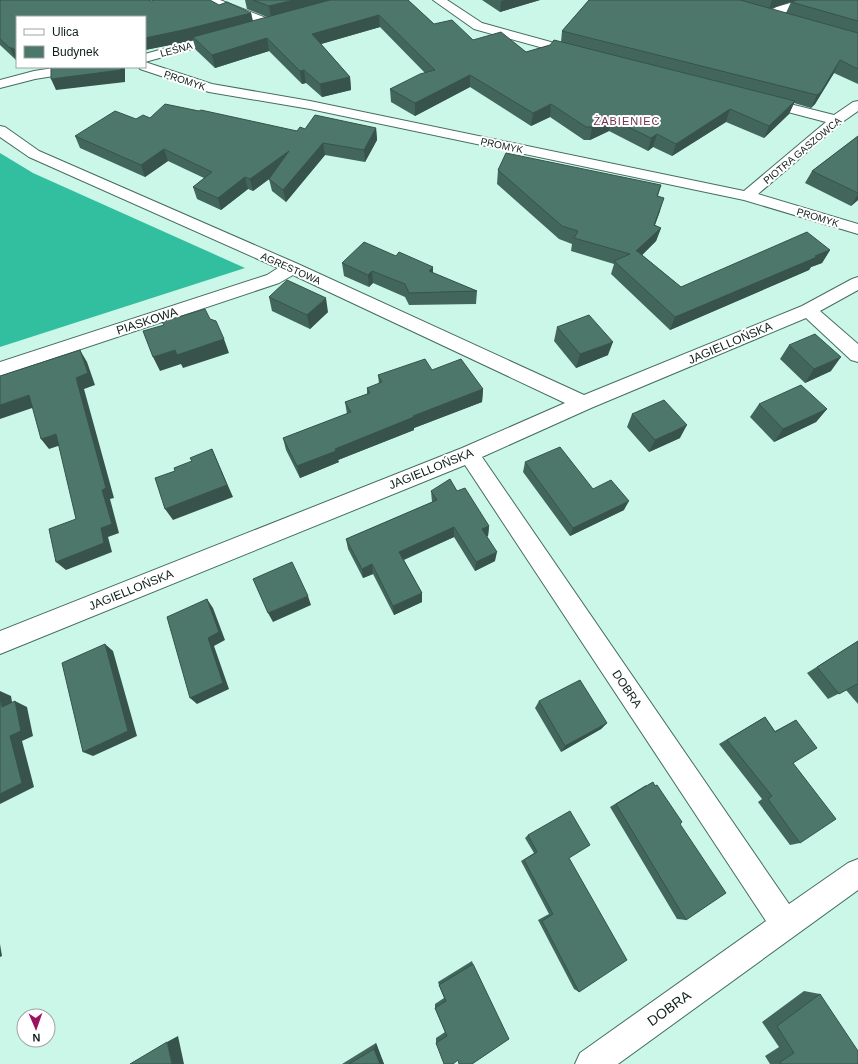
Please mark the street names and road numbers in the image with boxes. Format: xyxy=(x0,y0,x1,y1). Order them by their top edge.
street label: LEŚNA xyxy=(159,39,194,59)
street label: PROMYK xyxy=(163,69,207,93)
street label: PIOTRA GASZOWCA xyxy=(761,115,844,186)
street label: PROMYK xyxy=(480,136,525,155)
street label: PROMYK xyxy=(796,206,840,229)
street label: AGRESTOWA xyxy=(259,250,323,287)
street label: PIASKOWA xyxy=(115,305,179,337)
street label: JAGIELLOŃSKA xyxy=(685,318,774,367)
street label: JAGIELLOŃSKA xyxy=(386,445,475,492)
street label: JAGIELLOŃSKA xyxy=(86,566,175,613)
street label: DOBRA xyxy=(609,667,645,711)
street label: DOBRA xyxy=(644,987,694,1029)

